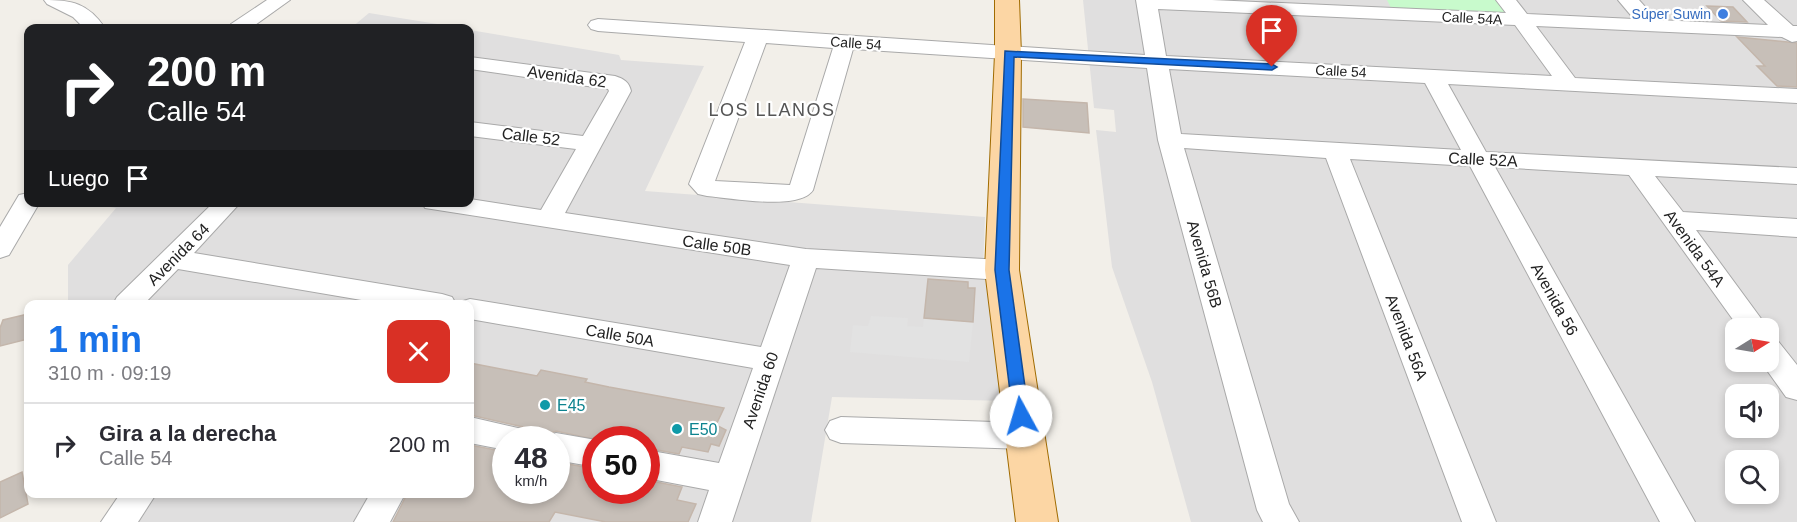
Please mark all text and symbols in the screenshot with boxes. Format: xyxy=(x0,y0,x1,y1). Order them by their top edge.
pin xyxy=(1246,5,1297,67)
place label: Súper Suwin xyxy=(1632,6,1711,22)
marker: Súper Suwin xyxy=(1716,7,1730,21)
street label: Calle 54A xyxy=(1441,8,1503,28)
icon: arrive xyxy=(1255,14,1288,47)
street label: Calle 54 xyxy=(830,33,882,53)
icon: right xyxy=(48,48,126,126)
text: 200 m xyxy=(147,48,266,95)
street label: Calle 54 xyxy=(1315,62,1367,80)
street label: Avenida 62 xyxy=(526,63,608,90)
text: Calle 54 xyxy=(147,97,246,127)
district label: LOS LLANOS xyxy=(708,100,836,120)
street label: Calle 52 xyxy=(501,124,561,149)
street label: Calle 52A xyxy=(1448,149,1518,170)
icon: arrive xyxy=(121,162,154,195)
text: Luego xyxy=(48,166,109,191)
street label: Avenida 54A xyxy=(1661,207,1728,290)
street label: Avenida 56B xyxy=(1184,218,1225,310)
street label: Avenida 64 xyxy=(144,220,213,289)
street label: Calle 50B xyxy=(681,232,752,259)
street label: Avenida 56 xyxy=(1528,260,1581,338)
street label: Avenida 56A xyxy=(1382,292,1431,383)
north arrow xyxy=(1725,318,1779,372)
map controls xyxy=(1725,318,1779,504)
text: 1 min xyxy=(48,319,142,360)
button: close xyxy=(387,320,450,383)
street label: Calle 50A xyxy=(584,321,656,350)
street label: Avenida 60 xyxy=(739,350,782,431)
text: 310 m · 09:19 xyxy=(48,362,171,384)
position arrow xyxy=(989,384,1053,448)
button: sound xyxy=(1725,384,1779,438)
place label: E45 xyxy=(557,397,586,414)
marker: E45 xyxy=(538,398,552,412)
text: Gira a la derecha xyxy=(99,421,276,446)
place label: E50 xyxy=(689,421,718,438)
marker: E50 xyxy=(670,422,684,436)
speed limit sign: 50 xyxy=(582,426,660,504)
icon: right xyxy=(48,429,81,462)
text: 200 m xyxy=(389,432,450,457)
text: 48 xyxy=(514,441,548,474)
text: Calle 54 xyxy=(99,447,172,469)
button: search xyxy=(1725,450,1779,504)
text: km/h xyxy=(515,472,547,489)

